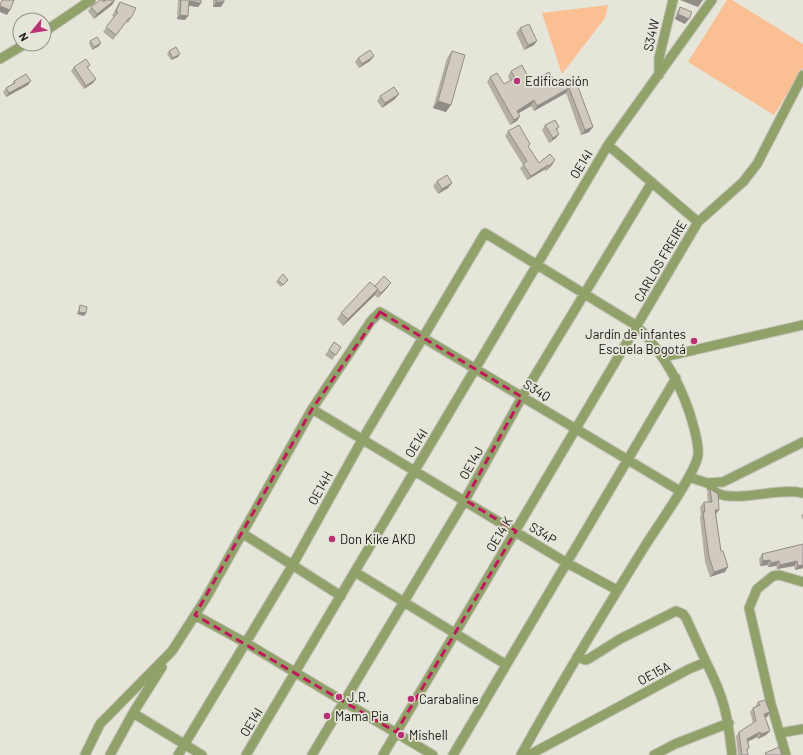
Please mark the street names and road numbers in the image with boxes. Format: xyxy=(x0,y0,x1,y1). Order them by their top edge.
street label: S34W xyxy=(640,17,662,53)
street label: OE14I xyxy=(566,147,596,181)
street label: CARLOS FREIRE xyxy=(630,217,690,305)
street label: S34Q xyxy=(520,376,554,404)
street label: OE14I xyxy=(401,426,431,460)
street label: OE14J xyxy=(455,444,487,482)
street label: OE14H xyxy=(304,468,336,508)
street label: OE14 K xyxy=(482,513,516,555)
street label: S34P xyxy=(526,518,560,548)
street label: OE15A xyxy=(635,658,673,688)
street label: OE14I xyxy=(236,705,266,739)

